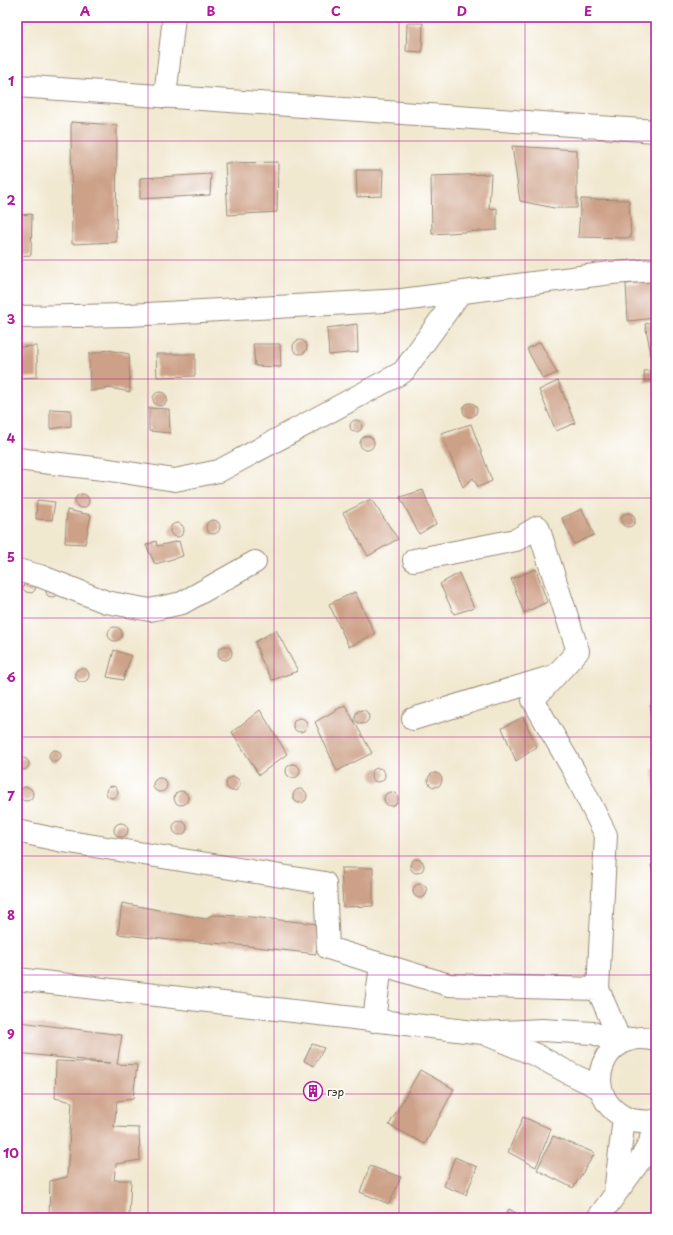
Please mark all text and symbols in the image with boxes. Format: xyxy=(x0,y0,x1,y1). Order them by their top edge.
text: A xyxy=(80,1,90,20)
text: B xyxy=(207,1,216,20)
text: C xyxy=(331,1,341,20)
text: D xyxy=(457,1,467,20)
text: E xyxy=(584,1,592,20)
text: 1 xyxy=(8,71,14,90)
text: 2 xyxy=(6,190,16,209)
text: 3 xyxy=(7,309,16,328)
text: 4 xyxy=(7,428,16,447)
text: 5 xyxy=(7,547,15,566)
text: 6 xyxy=(6,667,16,686)
text: 7 xyxy=(7,786,15,805)
text: 8 xyxy=(7,905,15,924)
text: 9 xyxy=(7,1024,15,1043)
building icon: гэр xyxy=(302,1080,324,1102)
place label: гэр xyxy=(327,1083,345,1100)
text: 10 xyxy=(3,1143,19,1162)

